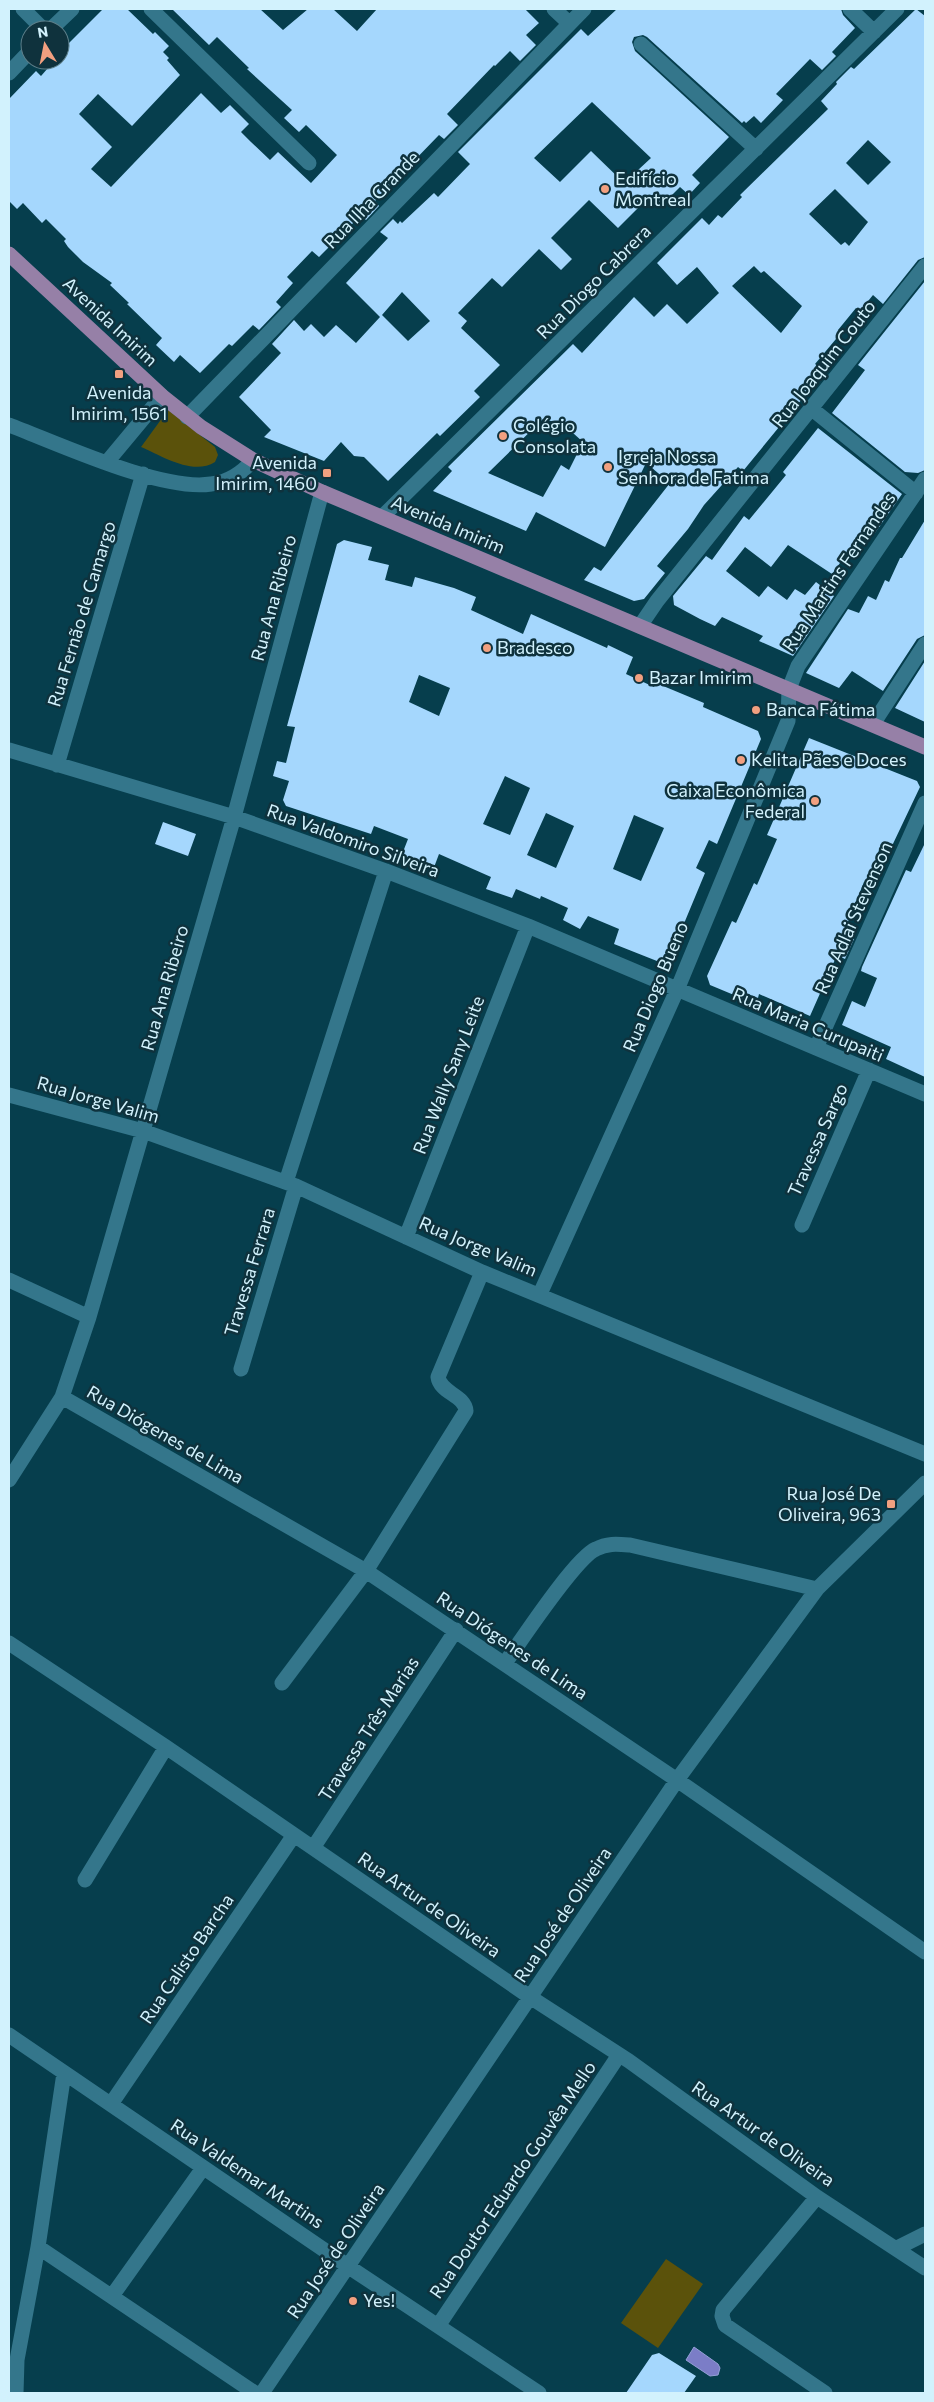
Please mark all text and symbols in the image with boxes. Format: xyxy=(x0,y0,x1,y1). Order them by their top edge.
north arrow xyxy=(20,20,70,70)
text: N xyxy=(36,22,49,41)
street label: Rua Ilha Grande xyxy=(319,146,423,253)
place label: Edifício Montreal xyxy=(615,167,691,210)
marker: Edifício Montreal xyxy=(599,183,611,195)
street label: Rua Diogo Cabrera xyxy=(532,220,655,343)
street label: Avenida Imirim xyxy=(59,272,163,371)
street label: Rua Joaquim Couto xyxy=(767,295,880,432)
marker: Avenida Imirim, 1561 xyxy=(113,368,125,380)
place label: Avenida Imirim, 1561 xyxy=(70,381,168,424)
place label: Colégio Consolata xyxy=(513,414,596,457)
marker: Colégio Consolata xyxy=(497,430,509,442)
place label: Igreja Nossa Senhora de Fatima xyxy=(618,445,769,488)
place label: Avenida Imirim, 1460 xyxy=(215,451,317,494)
marker: Igreja Nossa Senhora de Fatima xyxy=(602,461,614,473)
marker: Avenida Imirim, 1460 xyxy=(321,467,333,479)
street label: Rua Martins Fernandes xyxy=(777,488,900,655)
street label: Avenida Imirim xyxy=(388,490,508,558)
street label: Rua Fernão de Camargo xyxy=(42,518,120,709)
street label: Rua Ana Ribeiro xyxy=(246,532,300,663)
place label: Bradesco xyxy=(497,636,573,658)
marker: Bradesco xyxy=(481,642,493,654)
place label: Bazar Imirim xyxy=(649,666,752,688)
marker: Bazar Imirim xyxy=(633,672,645,684)
place label: Banca Fátima xyxy=(766,698,876,720)
marker: Banca Fátima xyxy=(750,704,762,716)
place label: Kelita Pães e Doces xyxy=(751,748,907,770)
marker: Kelita Pães e Doces xyxy=(735,754,747,766)
place label: Caixa Econômica Federal xyxy=(666,779,805,822)
marker: Caixa Econômica Federal xyxy=(809,795,821,807)
street label: Rua Valdomiro Silveira xyxy=(264,799,443,882)
street label: Rua Adlai Stevenson xyxy=(810,838,897,997)
street label: Rua Diogo Bueno xyxy=(618,918,692,1055)
street label: Rua Ana Ribeiro xyxy=(136,922,192,1053)
street label: Rua Maria Curupaiti xyxy=(729,982,887,1066)
street label: Rua Wally Sany Leite xyxy=(408,992,488,1157)
street label: Rua Jorge Valim xyxy=(35,1071,162,1127)
street label: Travessa Sargo xyxy=(782,1080,852,1200)
street label: Travessa Ferrara xyxy=(219,1205,279,1339)
street label: Rua Jorge Valim xyxy=(416,1211,541,1281)
street label: Rua Diógenes de Lima xyxy=(83,1380,248,1488)
place label: Rua José De Oliveira, 963 xyxy=(778,1482,881,1525)
marker: Rua José De Oliveira, 963 xyxy=(885,1498,897,1510)
street label: Rua Diógenes de Lima xyxy=(433,1586,592,1704)
street label: Travessa Três Marias xyxy=(313,1652,423,1805)
street label: Rua José de Oliveira xyxy=(509,1843,616,1986)
street label: Rua Artur de Oliveira xyxy=(354,1847,505,1962)
street label: Rua Calisto Barcha xyxy=(135,1889,238,2028)
street label: Rua Doutor Eduardo Gouvêa Mello xyxy=(424,2057,600,2302)
street label: Rua Artur de Oliveira xyxy=(688,2076,839,2191)
street label: Rua Valdemar Martins xyxy=(167,2114,328,2233)
street label: Rua José de Oliveira xyxy=(282,2179,389,2322)
place label: Yes! xyxy=(363,2289,395,2311)
marker: Yes! xyxy=(347,2295,359,2307)

